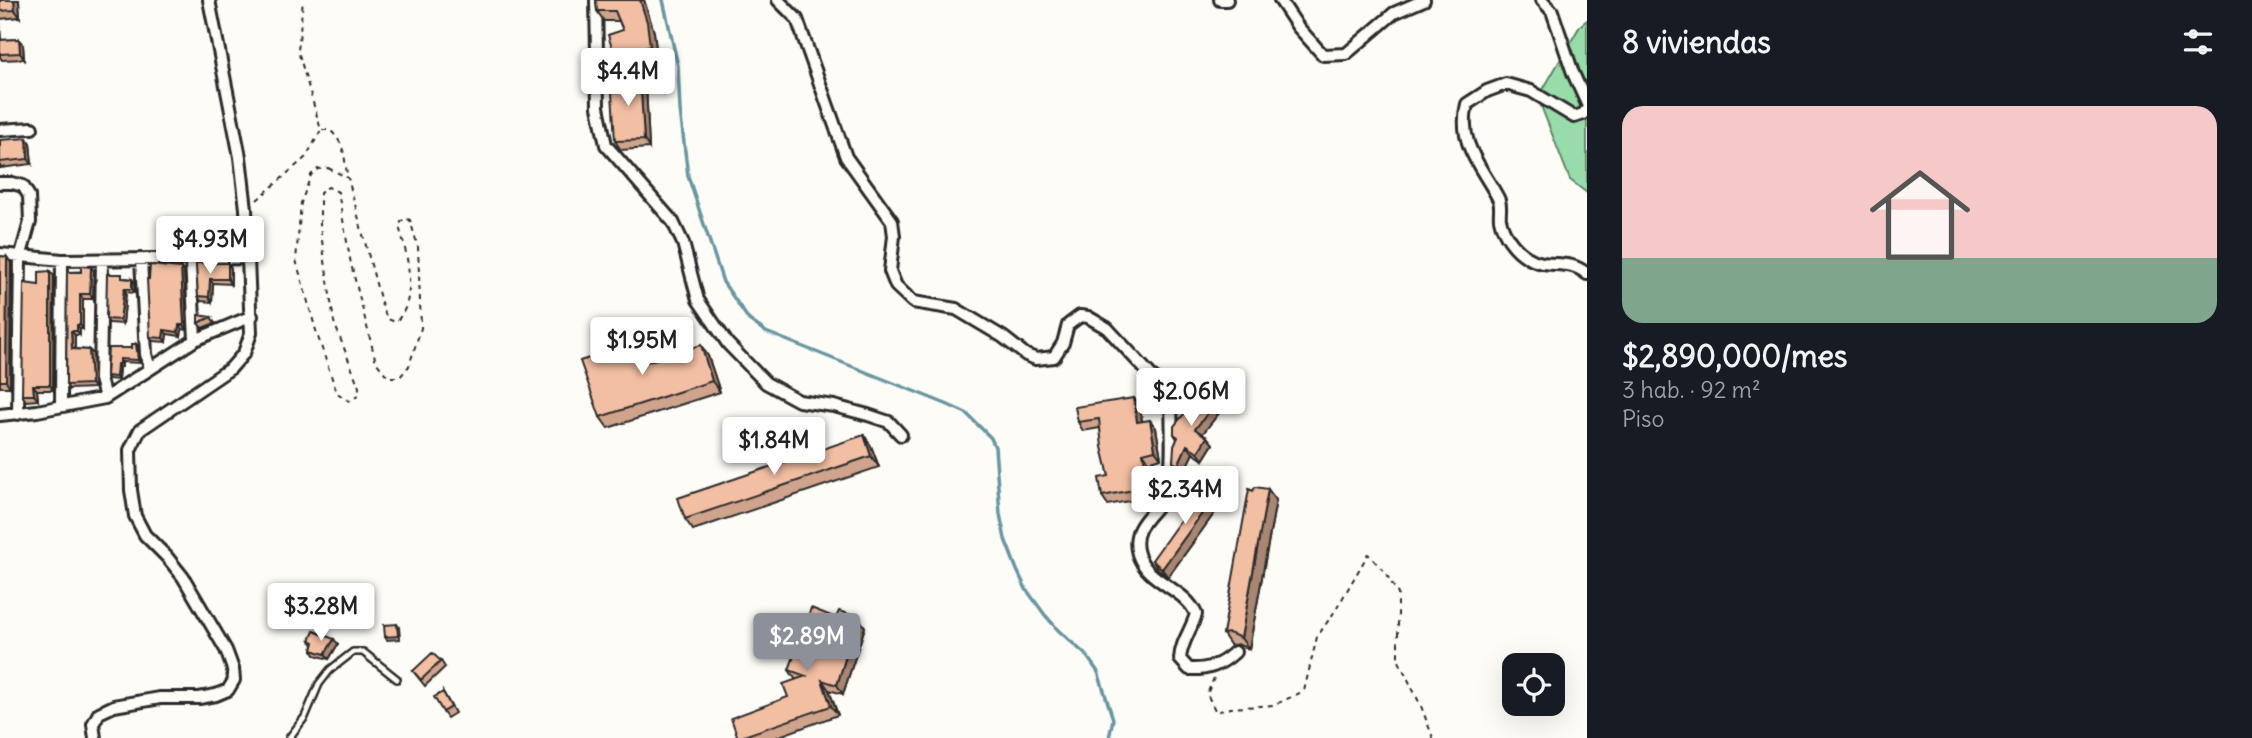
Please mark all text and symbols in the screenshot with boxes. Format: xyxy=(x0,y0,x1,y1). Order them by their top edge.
text: 8 viviendas xyxy=(1622,23,1771,61)
icon: filters xyxy=(2179,23,2217,61)
pin: $4.4M xyxy=(579,48,677,108)
text: $4.4M xyxy=(597,56,659,85)
icon: home xyxy=(1857,152,1983,278)
pin: $4.93M xyxy=(153,216,267,276)
text: $4.93M xyxy=(172,224,248,253)
pin: $1.95M xyxy=(585,318,699,377)
text: $1.95M xyxy=(606,325,678,354)
text: $2,890,000/mes xyxy=(1622,337,1847,375)
pin: $2.06M xyxy=(1134,368,1248,428)
text: 3 hab. · 92 m² xyxy=(1622,375,1761,404)
text: $2.06M xyxy=(1152,376,1230,405)
text: Piso xyxy=(1622,404,1664,433)
pin: $1.84M xyxy=(717,418,831,477)
text: $1.84M xyxy=(738,425,810,454)
pin: $2.34M xyxy=(1128,466,1242,526)
text: $2.34M xyxy=(1147,474,1223,503)
pin: $3.28M xyxy=(264,584,378,643)
text: $3.28M xyxy=(283,591,359,620)
pin: $2.89M xyxy=(750,614,864,673)
text: $2.89M xyxy=(769,621,845,650)
map controls xyxy=(1502,653,1565,716)
button: locate xyxy=(1502,653,1565,716)

